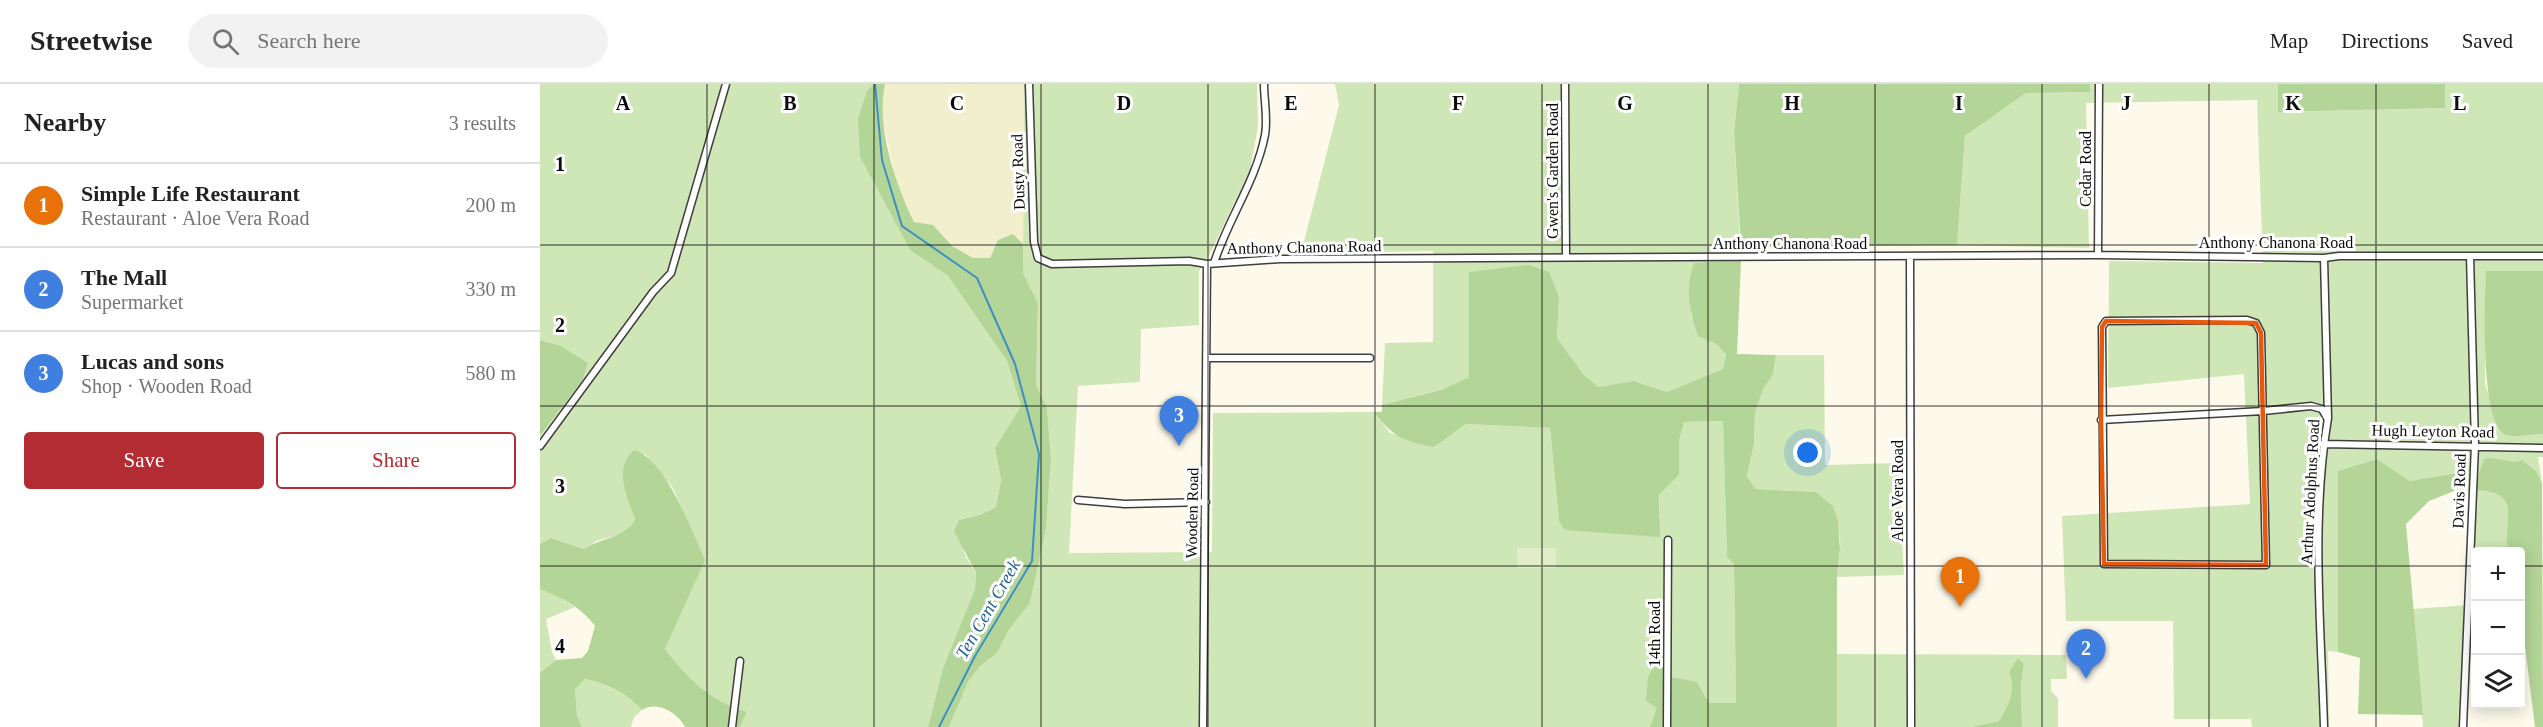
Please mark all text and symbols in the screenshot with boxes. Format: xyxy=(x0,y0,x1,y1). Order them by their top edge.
search box xyxy=(188,14,608,68)
text: Streetwise xyxy=(30,25,152,56)
icon: search xyxy=(209,25,242,58)
text: Search here xyxy=(257,28,361,53)
text: Map xyxy=(2270,29,2308,53)
text: Directions xyxy=(2341,29,2429,53)
text: Saved xyxy=(2462,29,2513,53)
text: A xyxy=(616,92,631,114)
text: B xyxy=(783,92,797,114)
text: C xyxy=(950,92,964,114)
text: D xyxy=(1117,92,1131,114)
text: E xyxy=(1284,92,1298,114)
text: F xyxy=(1452,92,1464,114)
text: G xyxy=(1617,92,1633,114)
text: H xyxy=(1784,92,1800,114)
text: I xyxy=(1955,92,1963,114)
text: J xyxy=(2121,92,2131,114)
text: K xyxy=(2285,92,2301,114)
text: L xyxy=(2453,92,2467,114)
street label: Gwen's Garden Road xyxy=(1544,103,1561,239)
text: Nearby xyxy=(24,108,106,137)
text: 3 results xyxy=(449,112,516,134)
street label: Cedar Road xyxy=(2077,131,2094,207)
street label: Dusty Road xyxy=(1008,134,1029,210)
text: 1 xyxy=(555,153,565,175)
text: Simple Life Restaurant xyxy=(81,181,300,206)
text: 1 xyxy=(39,194,49,216)
text: 200 m xyxy=(465,194,516,216)
text: Restaurant · Aloe Vera Road xyxy=(81,207,309,229)
street label: Anthony Chanona Road xyxy=(2199,234,2353,252)
street label: Anthony Chanona Road xyxy=(1713,235,1867,253)
street label: Anthony Chanona Road xyxy=(1227,237,1381,258)
text: The Mall xyxy=(81,265,167,290)
text: 2 xyxy=(39,278,49,300)
text: 330 m xyxy=(465,278,516,300)
text: Supermarket xyxy=(81,291,183,313)
text: 2 xyxy=(555,314,565,336)
text: Lucas and sons xyxy=(81,349,224,374)
text: 3 xyxy=(39,362,49,384)
text: 580 m xyxy=(465,362,516,384)
text: Shop · Wooden Road xyxy=(81,375,252,397)
pin: 3 xyxy=(1160,396,1198,446)
street label: Arthur Adolphus Road xyxy=(2298,419,2323,565)
street label: Hugh Leyton Road xyxy=(2372,421,2494,442)
button: Save xyxy=(24,432,264,489)
button: Share xyxy=(276,432,516,489)
your location xyxy=(1793,438,1822,467)
street label: Aloe Vera Road xyxy=(1889,440,1906,542)
street label: Davis Road xyxy=(2449,453,2469,529)
street label: Wooden Road xyxy=(1183,468,1201,558)
text: 3 xyxy=(555,475,565,497)
map controls xyxy=(2471,547,2525,709)
button: + xyxy=(2471,547,2525,601)
water label: Ten Cent Creek xyxy=(952,555,1025,662)
pin: 1 xyxy=(1940,558,1980,607)
street label: 14th Road xyxy=(1646,601,1663,667)
button: − xyxy=(2471,601,2525,655)
pin: 2 xyxy=(2066,630,2106,679)
text: 4 xyxy=(555,635,565,657)
button: layers xyxy=(2471,655,2525,709)

